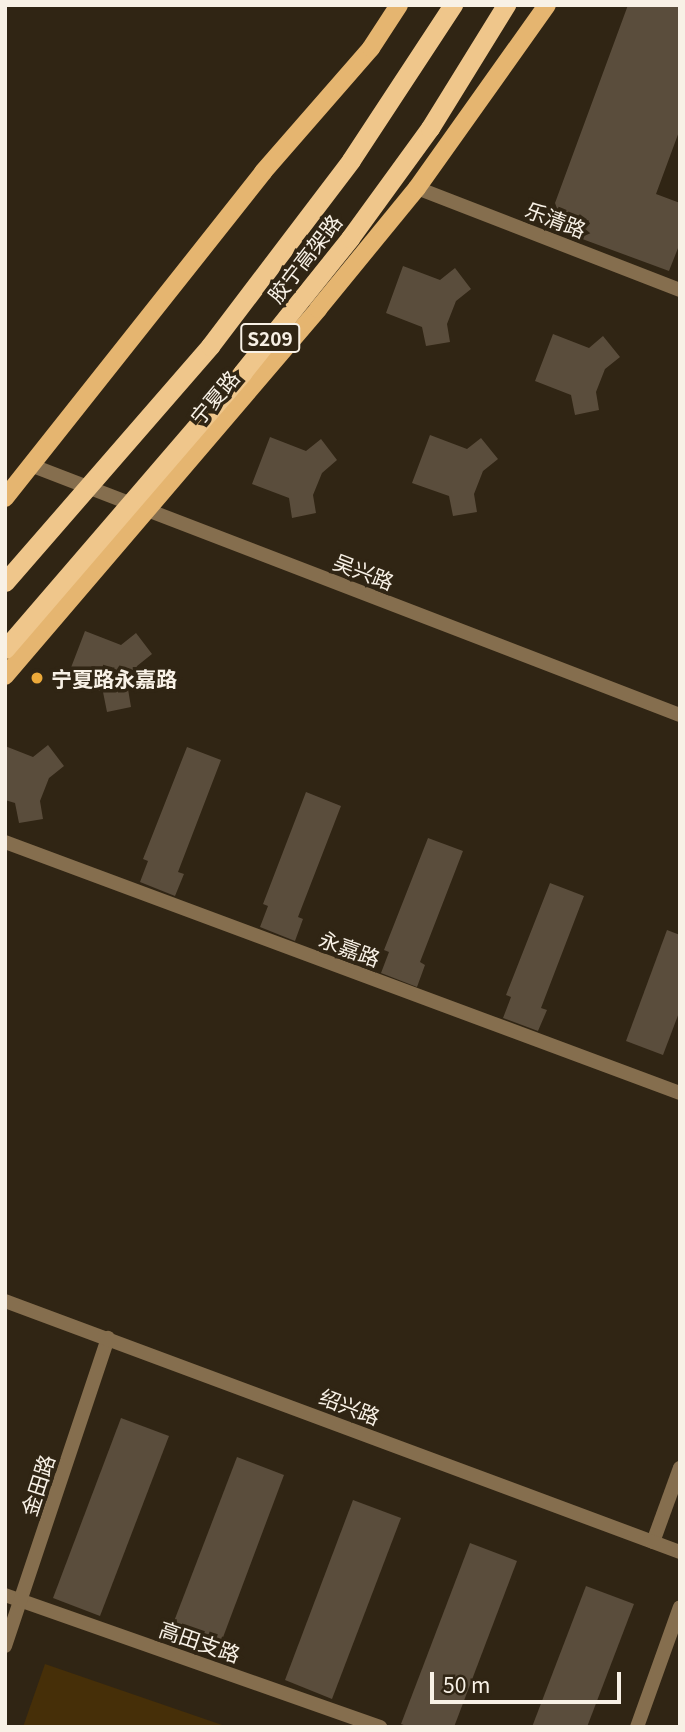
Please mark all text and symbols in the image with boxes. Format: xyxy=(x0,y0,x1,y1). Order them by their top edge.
street label: 乐清路 xyxy=(522,196,590,242)
street label: 胶宁高架路 xyxy=(262,209,346,307)
road number: S209 xyxy=(240,322,300,354)
street label: 宁夏路 xyxy=(184,365,244,429)
street label: 吴兴路 xyxy=(330,548,398,594)
place label: 宁夏路永嘉路 xyxy=(51,665,177,691)
marker: 宁夏路永嘉路 xyxy=(29,670,45,686)
street label: 永嘉路 xyxy=(316,925,384,971)
street label: 绍兴路 xyxy=(316,1383,384,1429)
street label: 金田路 xyxy=(15,1451,59,1519)
street label: 高田支路 xyxy=(156,1615,244,1667)
scale bar xyxy=(433,1658,624,1702)
text: 50 m xyxy=(443,1669,490,1699)

